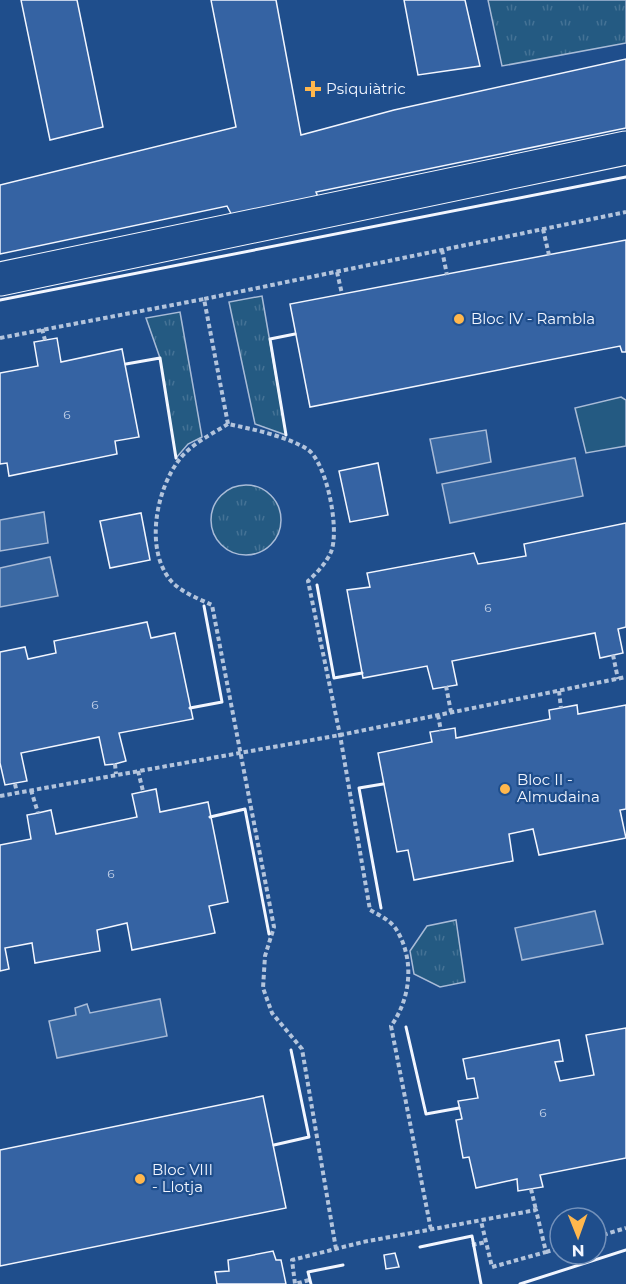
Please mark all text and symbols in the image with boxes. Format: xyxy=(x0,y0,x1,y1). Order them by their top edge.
place label: Psiquiàtric xyxy=(326,79,406,98)
marker: Psiquiàtric xyxy=(304,80,322,98)
place label: Bloc IV - Rambla xyxy=(471,309,595,328)
marker: Bloc IV - Rambla xyxy=(452,312,466,326)
house number: 6 xyxy=(63,407,71,422)
house number: 6 xyxy=(484,600,492,615)
house number: 6 xyxy=(91,697,99,712)
place label: Bloc II - Almudaina xyxy=(517,770,600,806)
marker: Bloc II - Almudaina xyxy=(498,782,512,796)
house number: 6 xyxy=(107,866,115,881)
house number: 6 xyxy=(539,1105,547,1120)
place label: Bloc VIII - Llotja xyxy=(152,1160,213,1196)
marker: Bloc VIII - Llotja xyxy=(133,1172,147,1186)
north arrow xyxy=(548,1206,608,1266)
text: N xyxy=(572,1241,585,1260)

